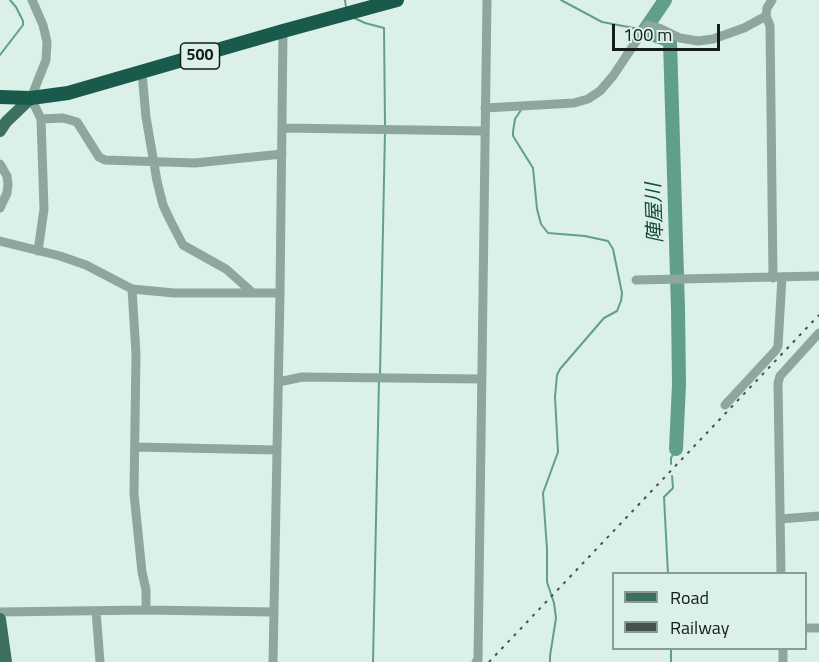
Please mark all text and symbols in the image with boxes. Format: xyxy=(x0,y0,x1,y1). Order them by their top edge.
scale bar xyxy=(615,12,723,50)
text: 100 m xyxy=(623,21,672,48)
road number: 500 xyxy=(180,43,220,69)
water label: 陣屋川 xyxy=(643,183,669,243)
legend xyxy=(612,572,807,650)
text: Road xyxy=(670,584,709,611)
text: Railway xyxy=(670,614,729,641)

